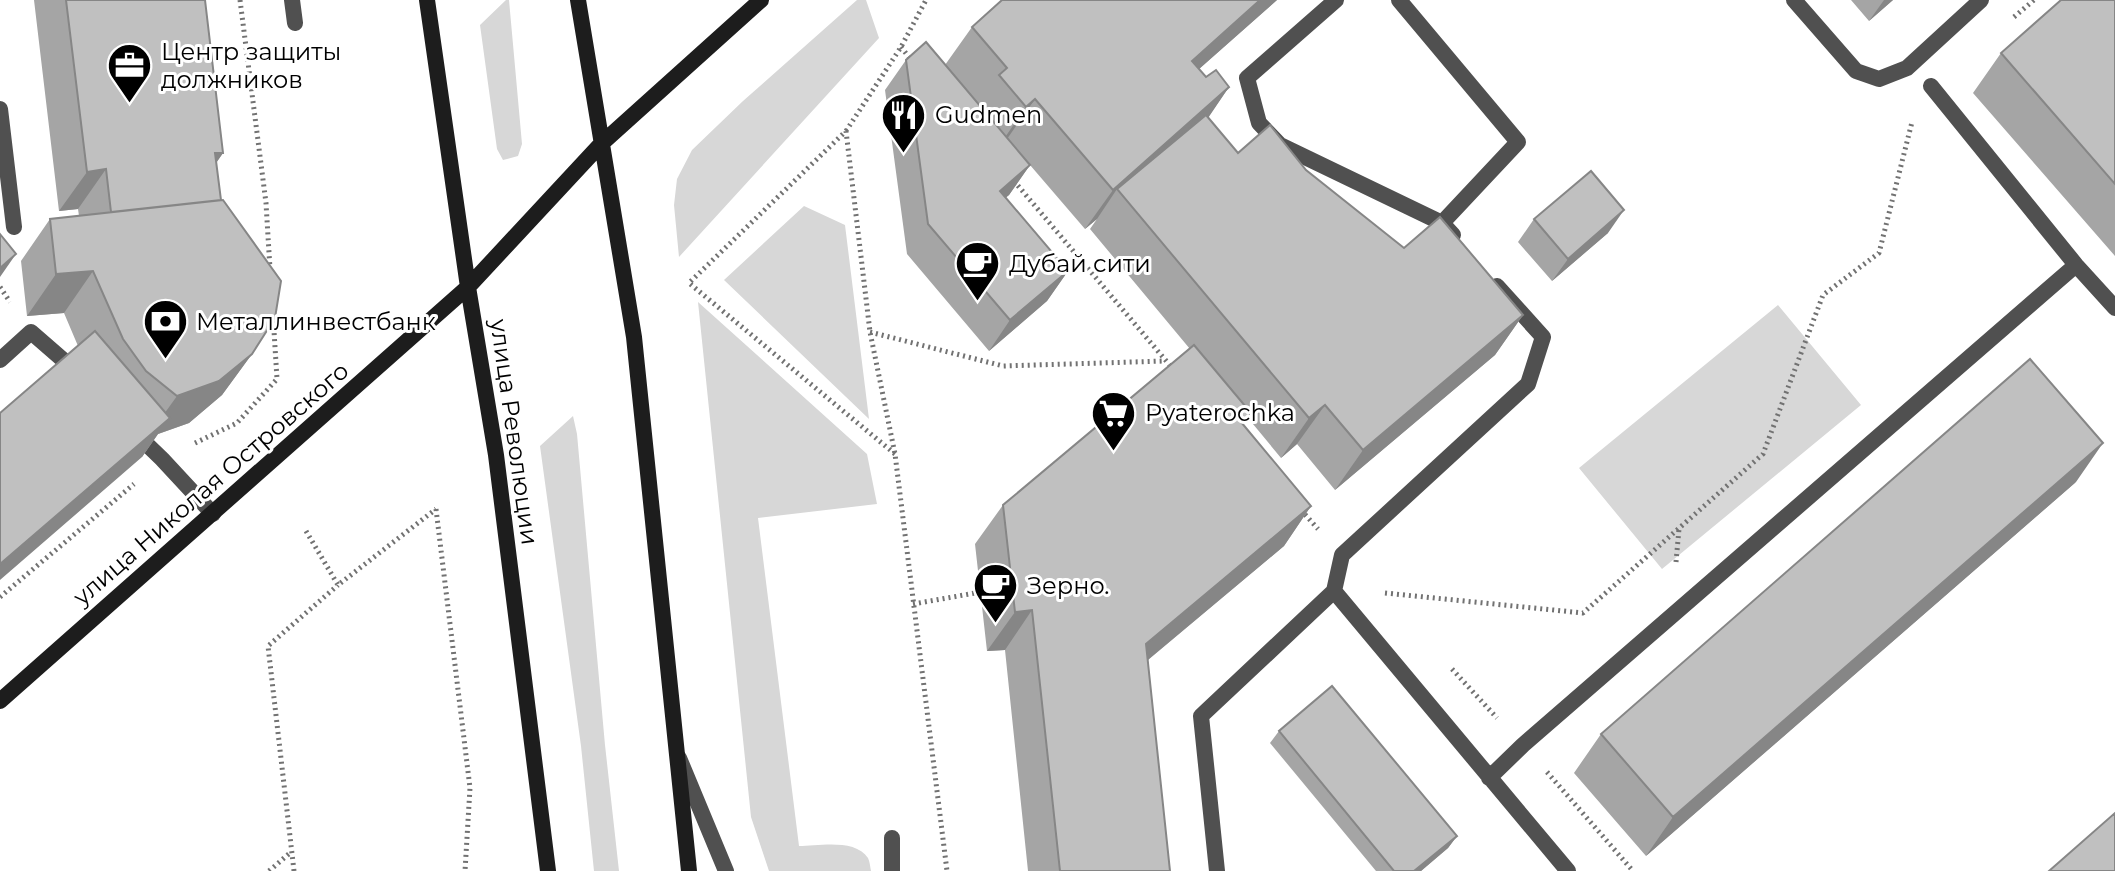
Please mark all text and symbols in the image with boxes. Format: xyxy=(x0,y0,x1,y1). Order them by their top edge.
place label: Центр защиты должников xyxy=(161,37,341,94)
office icon: Центр защиты должников xyxy=(106,42,154,105)
restaurant icon: Gudmen xyxy=(880,91,928,154)
place label: Gudmen xyxy=(935,100,1042,129)
cafe icon: Дубай сити xyxy=(954,240,1002,303)
place label: Дубай сити xyxy=(1009,249,1151,278)
bank icon: Металлинвестбанк xyxy=(141,298,189,361)
place label: Металлинвестбанк xyxy=(196,307,436,336)
street label: улица Революции xyxy=(484,316,545,547)
street label: улица Николая Островского xyxy=(66,356,354,612)
supermarket icon: Pyaterochka xyxy=(1090,389,1138,452)
place label: Pyaterochka xyxy=(1145,398,1295,427)
cafe icon: Зерно. xyxy=(972,562,1020,625)
place label: Зерно. xyxy=(1027,571,1109,600)

